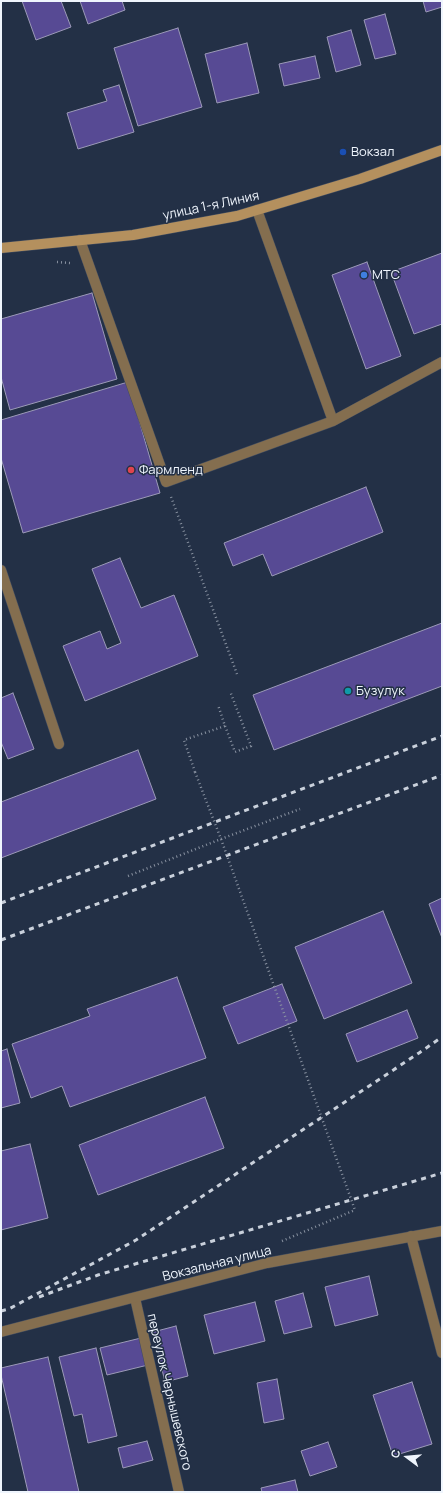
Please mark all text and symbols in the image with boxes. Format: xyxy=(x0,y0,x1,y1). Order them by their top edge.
place label: Вокзал xyxy=(351,144,394,160)
marker: Вокзал xyxy=(338,147,348,157)
street label: улица 1-я Линия xyxy=(161,188,261,224)
place label: МТС xyxy=(372,267,400,283)
marker: МТС xyxy=(359,270,369,280)
place label: Фармленд xyxy=(139,462,203,478)
marker: Фармленд xyxy=(126,465,136,475)
place label: Бузулук xyxy=(356,683,405,699)
marker: Бузулук xyxy=(343,686,353,696)
street label: Вокзальная улица xyxy=(161,1243,273,1285)
street label: переулок Чернышевского xyxy=(143,1312,195,1472)
north arrow xyxy=(387,1437,427,1477)
text: С xyxy=(387,1448,403,1460)

